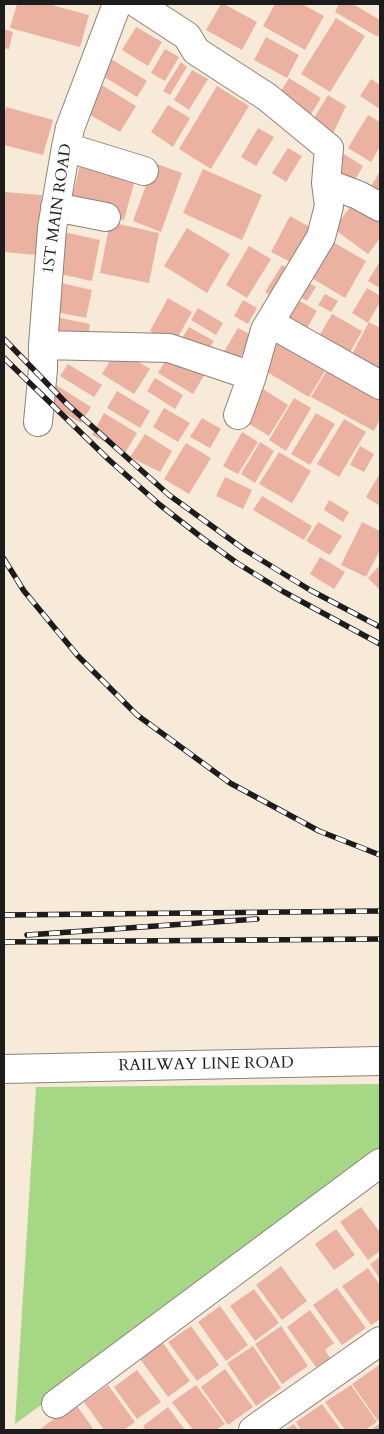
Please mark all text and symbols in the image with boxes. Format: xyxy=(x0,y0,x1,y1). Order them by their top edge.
street label: 1ST MAIN ROAD xyxy=(39,143,77,275)
street label: RAILWAY LINE ROAD xyxy=(118,1054,294,1076)

